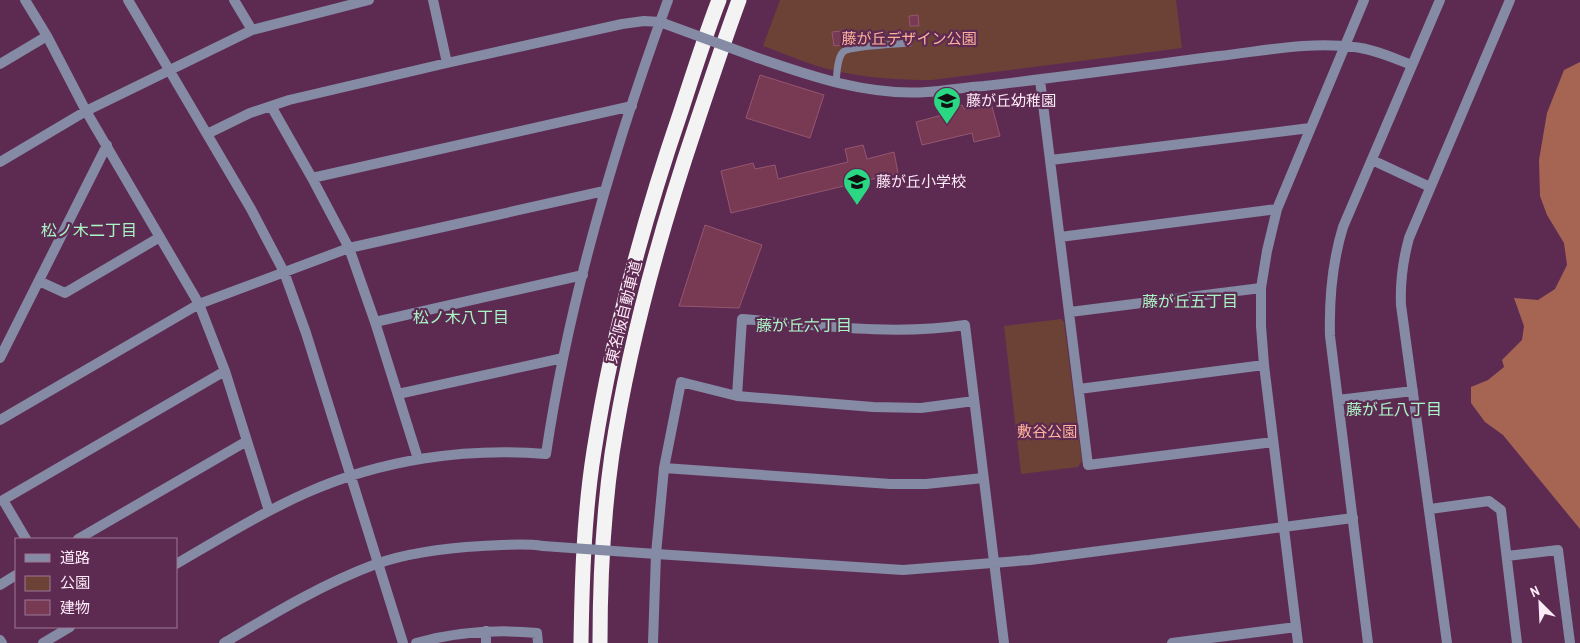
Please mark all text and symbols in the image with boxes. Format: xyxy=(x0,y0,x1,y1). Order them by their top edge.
park label: 藤が丘デザイン公園 xyxy=(841,28,977,49)
school or university icon: 藤が丘幼稚園 xyxy=(932,86,962,125)
place label: 藤が丘幼稚園 xyxy=(966,90,1056,111)
school or university icon: 藤が丘小学校 xyxy=(842,167,872,206)
place label: 藤が丘小学校 xyxy=(876,171,966,192)
district label: 松ノ木二丁目 xyxy=(41,219,137,241)
street label: 東名阪自動車道 xyxy=(601,258,646,365)
district label: 藤が丘五丁目 xyxy=(1142,290,1238,312)
district label: 松ノ木八丁目 xyxy=(413,306,509,328)
district label: 藤が丘六丁目 xyxy=(756,314,852,336)
district label: 藤が丘八丁目 xyxy=(1346,398,1442,420)
park label: 敷谷公園 xyxy=(1017,421,1077,442)
legend xyxy=(15,538,178,628)
text: 道路 xyxy=(60,547,90,568)
text: 公園 xyxy=(60,572,90,593)
north arrow xyxy=(1515,578,1565,628)
text: N xyxy=(1527,581,1542,601)
text: 建物 xyxy=(60,597,90,618)

